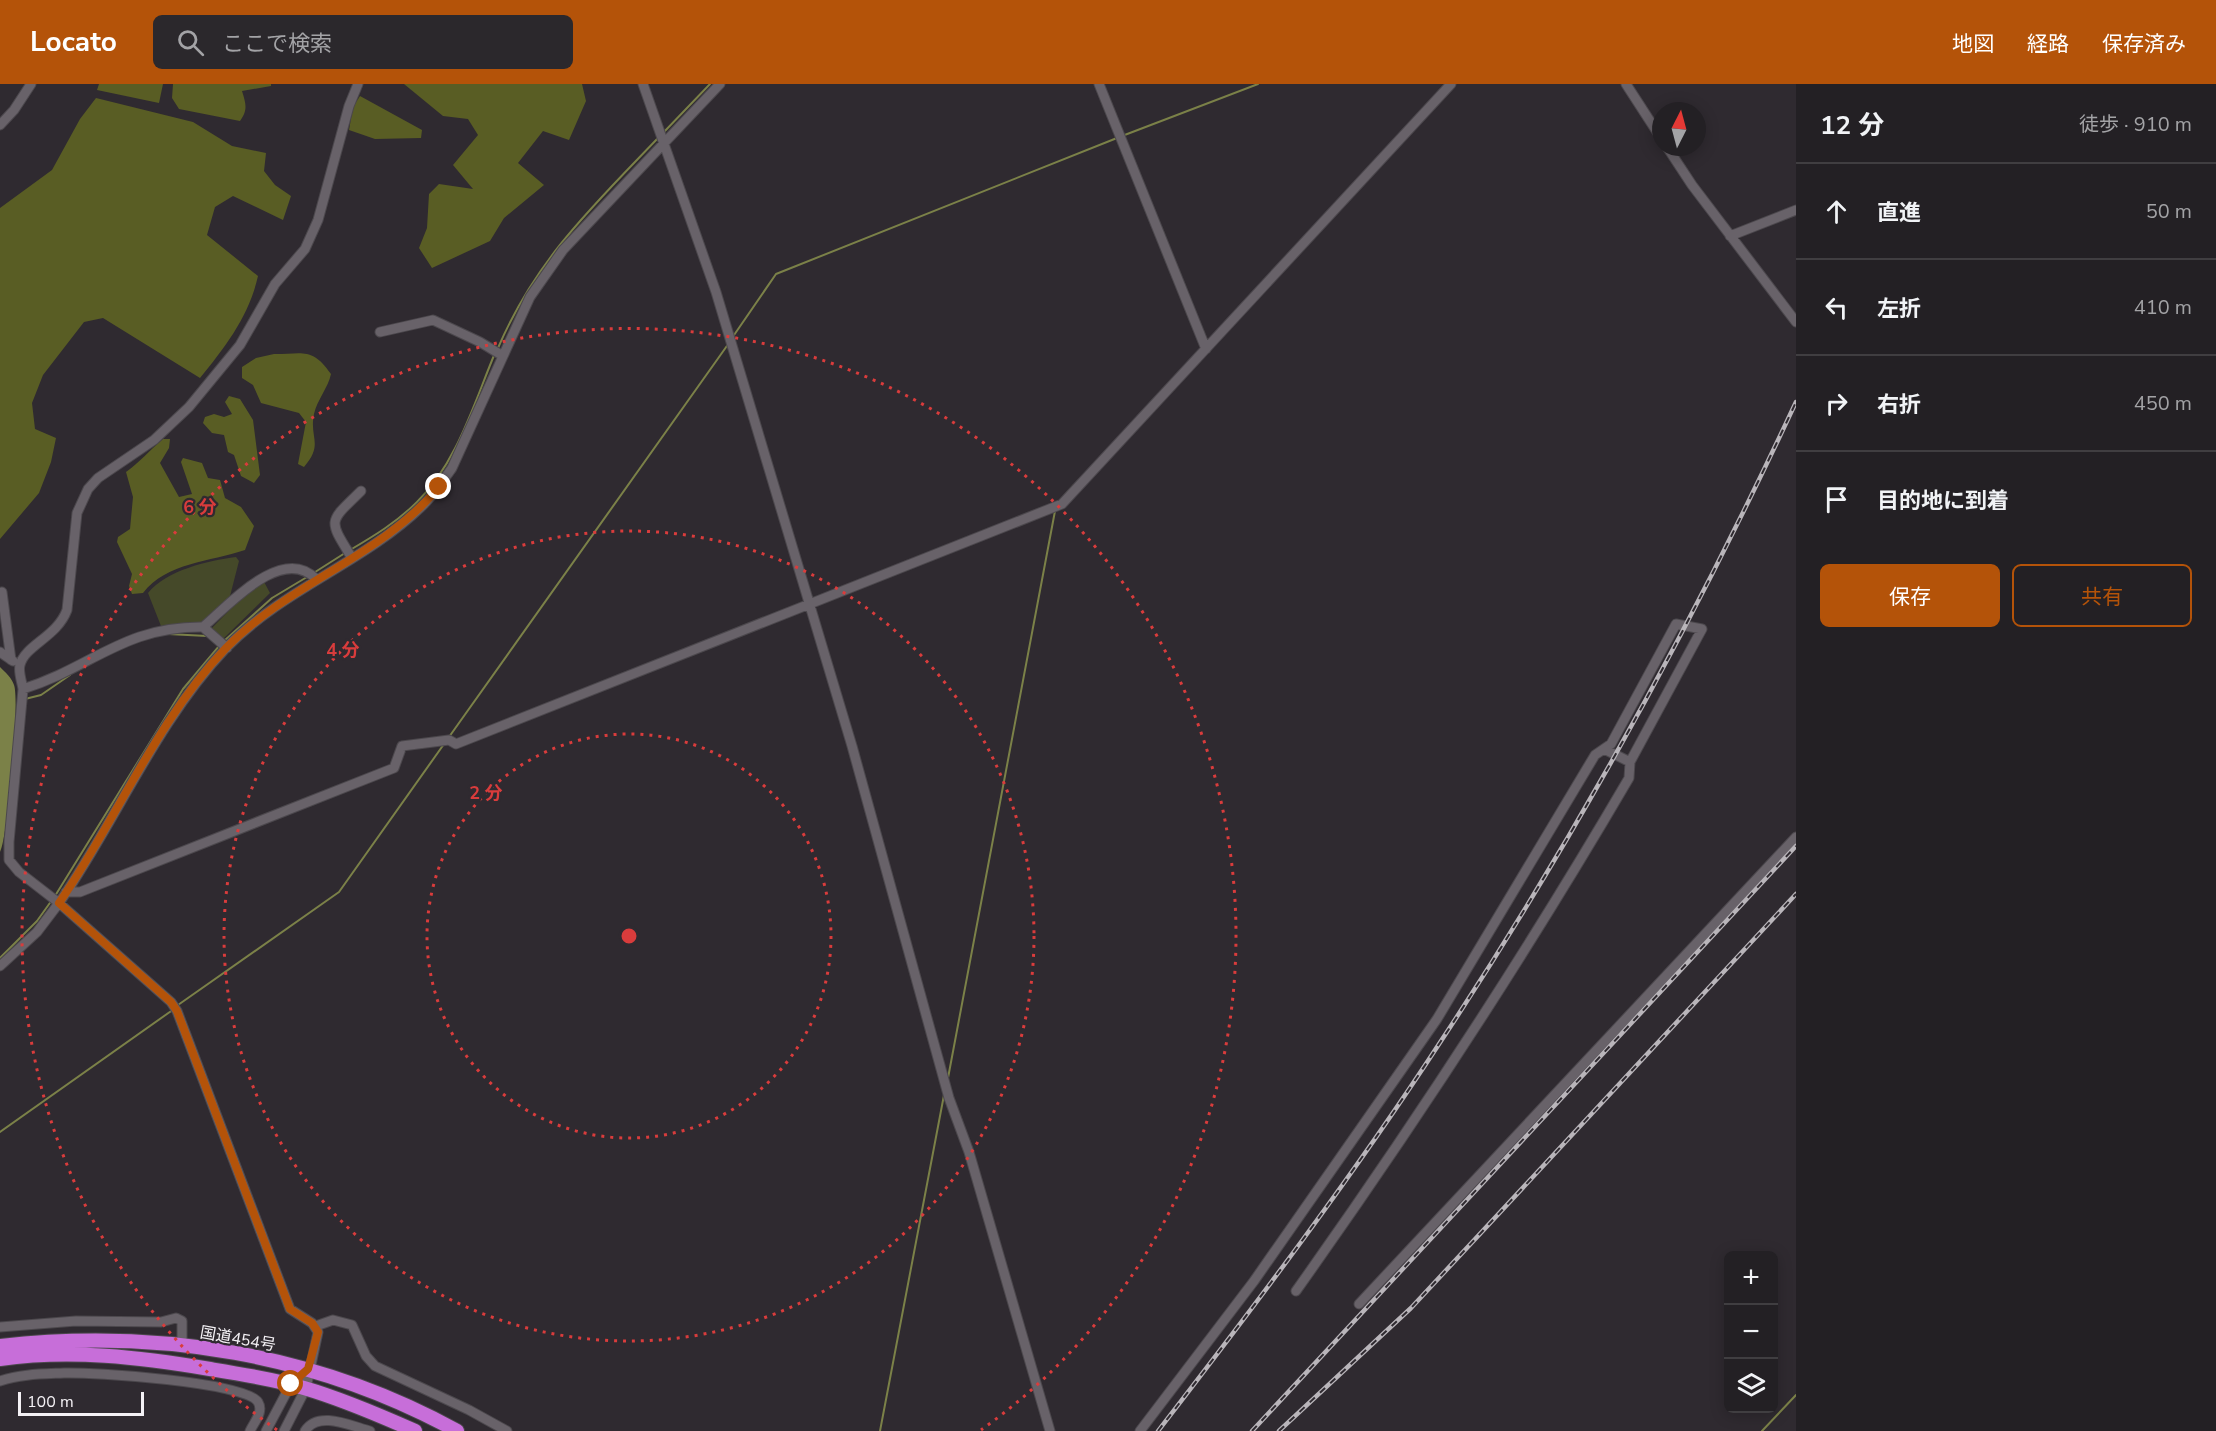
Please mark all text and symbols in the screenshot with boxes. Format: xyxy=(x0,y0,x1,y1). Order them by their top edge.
search box xyxy=(153,15,573,69)
text: Locato xyxy=(30,23,117,61)
icon: search xyxy=(174,26,207,59)
text: ここで検索 xyxy=(222,29,332,59)
text: 地図 xyxy=(1952,30,1994,58)
text: 経路 xyxy=(2027,30,2069,58)
text: 保存済み xyxy=(2102,30,2186,58)
north arrow xyxy=(1652,102,1706,156)
text: 12 分 xyxy=(1820,108,1884,143)
text: 徒歩 · 910 m xyxy=(2079,111,2192,138)
icon: ahead xyxy=(1820,195,1853,228)
text: 直進 xyxy=(1877,198,1921,228)
text: 50 m xyxy=(2146,198,2192,225)
icon: left xyxy=(1820,291,1853,324)
text: 左折 xyxy=(1877,294,1921,324)
text: 410 m xyxy=(2134,294,2192,321)
icon: right xyxy=(1820,387,1853,420)
text: 右折 xyxy=(1877,390,1921,420)
text: 450 m xyxy=(2134,390,2192,417)
route end xyxy=(425,473,451,499)
icon: arrive xyxy=(1820,483,1853,516)
text: 目的地に到着 xyxy=(1877,486,2009,516)
text: 6 分 xyxy=(183,495,217,519)
button: 保存 xyxy=(1820,564,2000,627)
button: 共有 xyxy=(2012,564,2192,627)
text: 4 分 xyxy=(326,638,360,662)
text: 2 分 xyxy=(469,781,503,805)
centre of rings xyxy=(619,926,639,946)
map controls xyxy=(1724,1251,1778,1413)
button: + xyxy=(1724,1251,1778,1305)
button: − xyxy=(1724,1305,1778,1359)
street label: 国道454号 xyxy=(198,1321,278,1356)
button: layers xyxy=(1724,1359,1778,1413)
route start xyxy=(277,1370,303,1396)
scale bar xyxy=(18,1389,144,1416)
text: 100 m xyxy=(27,1391,74,1413)

